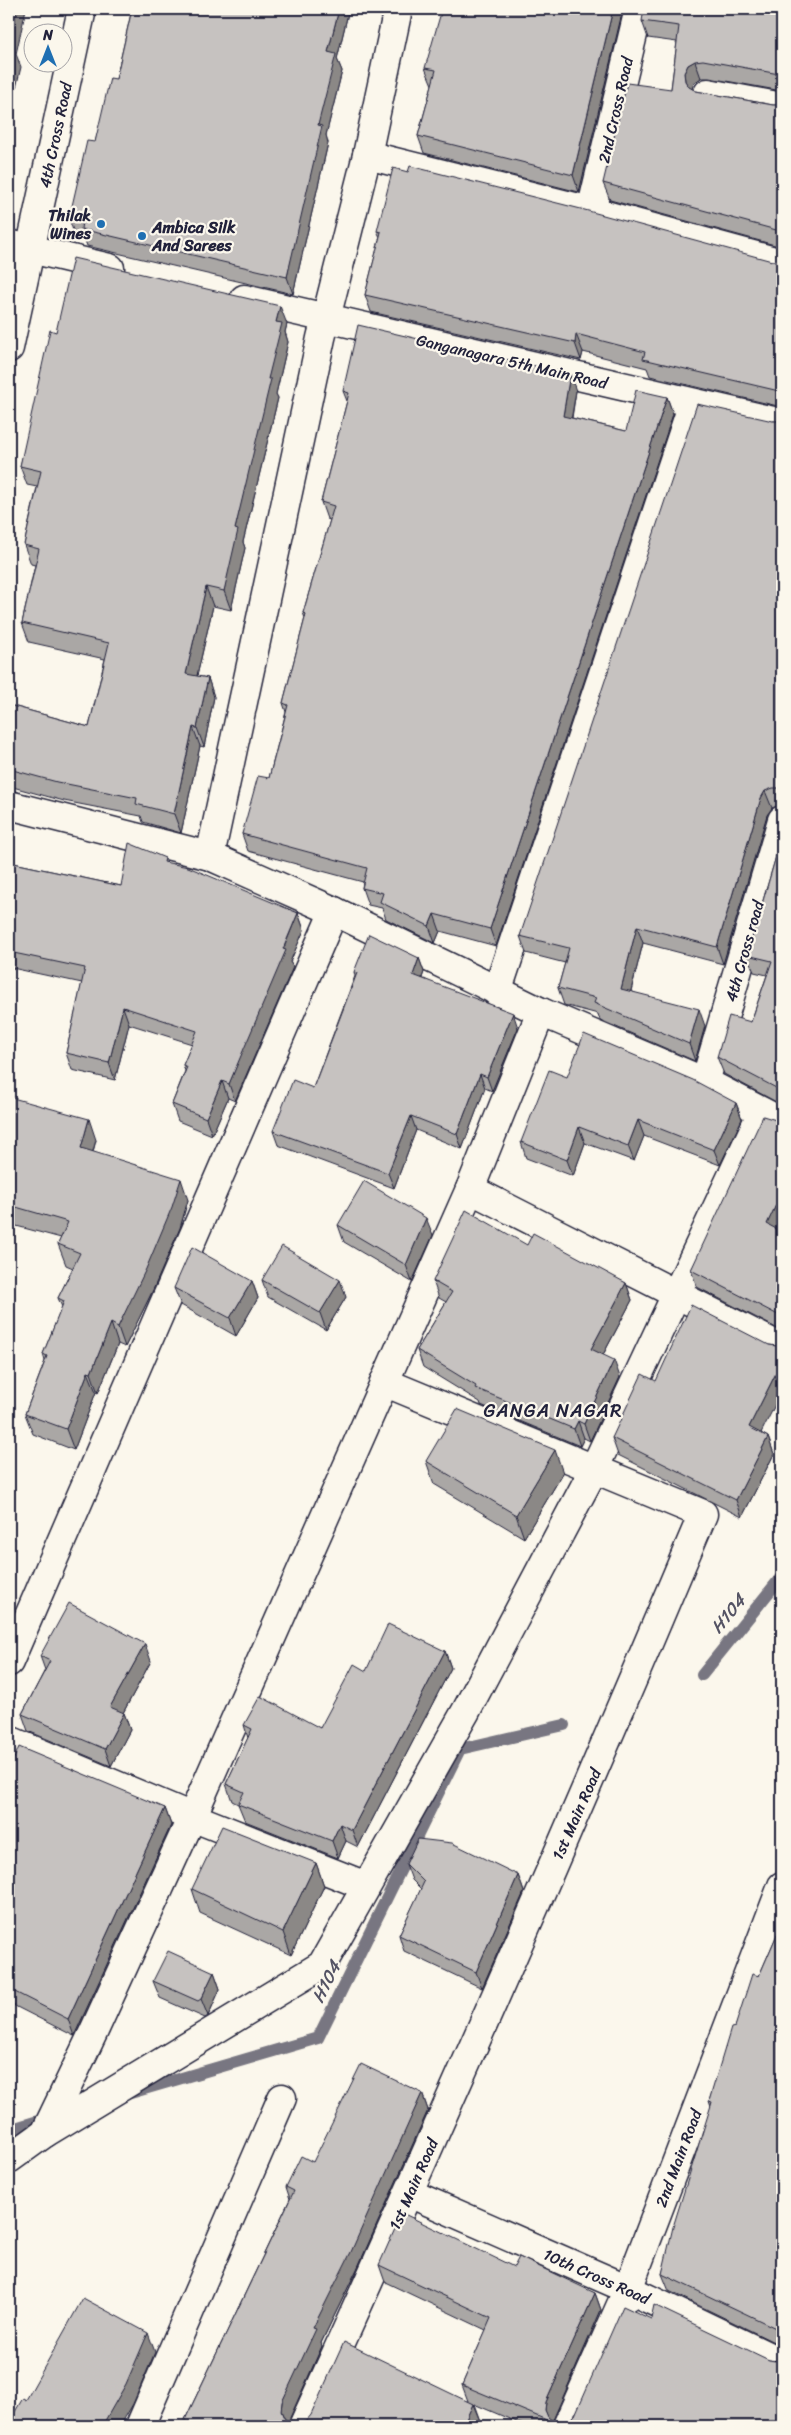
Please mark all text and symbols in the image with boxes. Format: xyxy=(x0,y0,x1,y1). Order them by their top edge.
north arrow xyxy=(22,22,72,72)
text: N xyxy=(42,23,53,48)
street label: 2nd Cross Road xyxy=(589,53,642,166)
street label: 4th Cross Road xyxy=(30,78,81,191)
place label: Thilak Wines xyxy=(48,201,92,248)
place label: Ambica Silk And Sarees xyxy=(151,213,236,260)
marker: Thilak Wines xyxy=(95,218,107,230)
marker: Ambica Silk And Sarees xyxy=(136,230,148,242)
street label: Ganganagara 5th Main Road xyxy=(413,325,612,398)
street label: 4th Cross road xyxy=(716,896,773,1005)
district label: GANGA NAGAR xyxy=(483,1394,623,1427)
water label: H104 xyxy=(702,1585,756,1641)
street label: 1st Main Road xyxy=(543,1762,610,1865)
water label: H104 xyxy=(302,1953,351,2008)
street label: 2nd Main Road xyxy=(646,2103,711,2211)
street label: 1st Main Road xyxy=(380,2132,447,2235)
street label: 10th Cross Road xyxy=(539,2240,656,2314)

